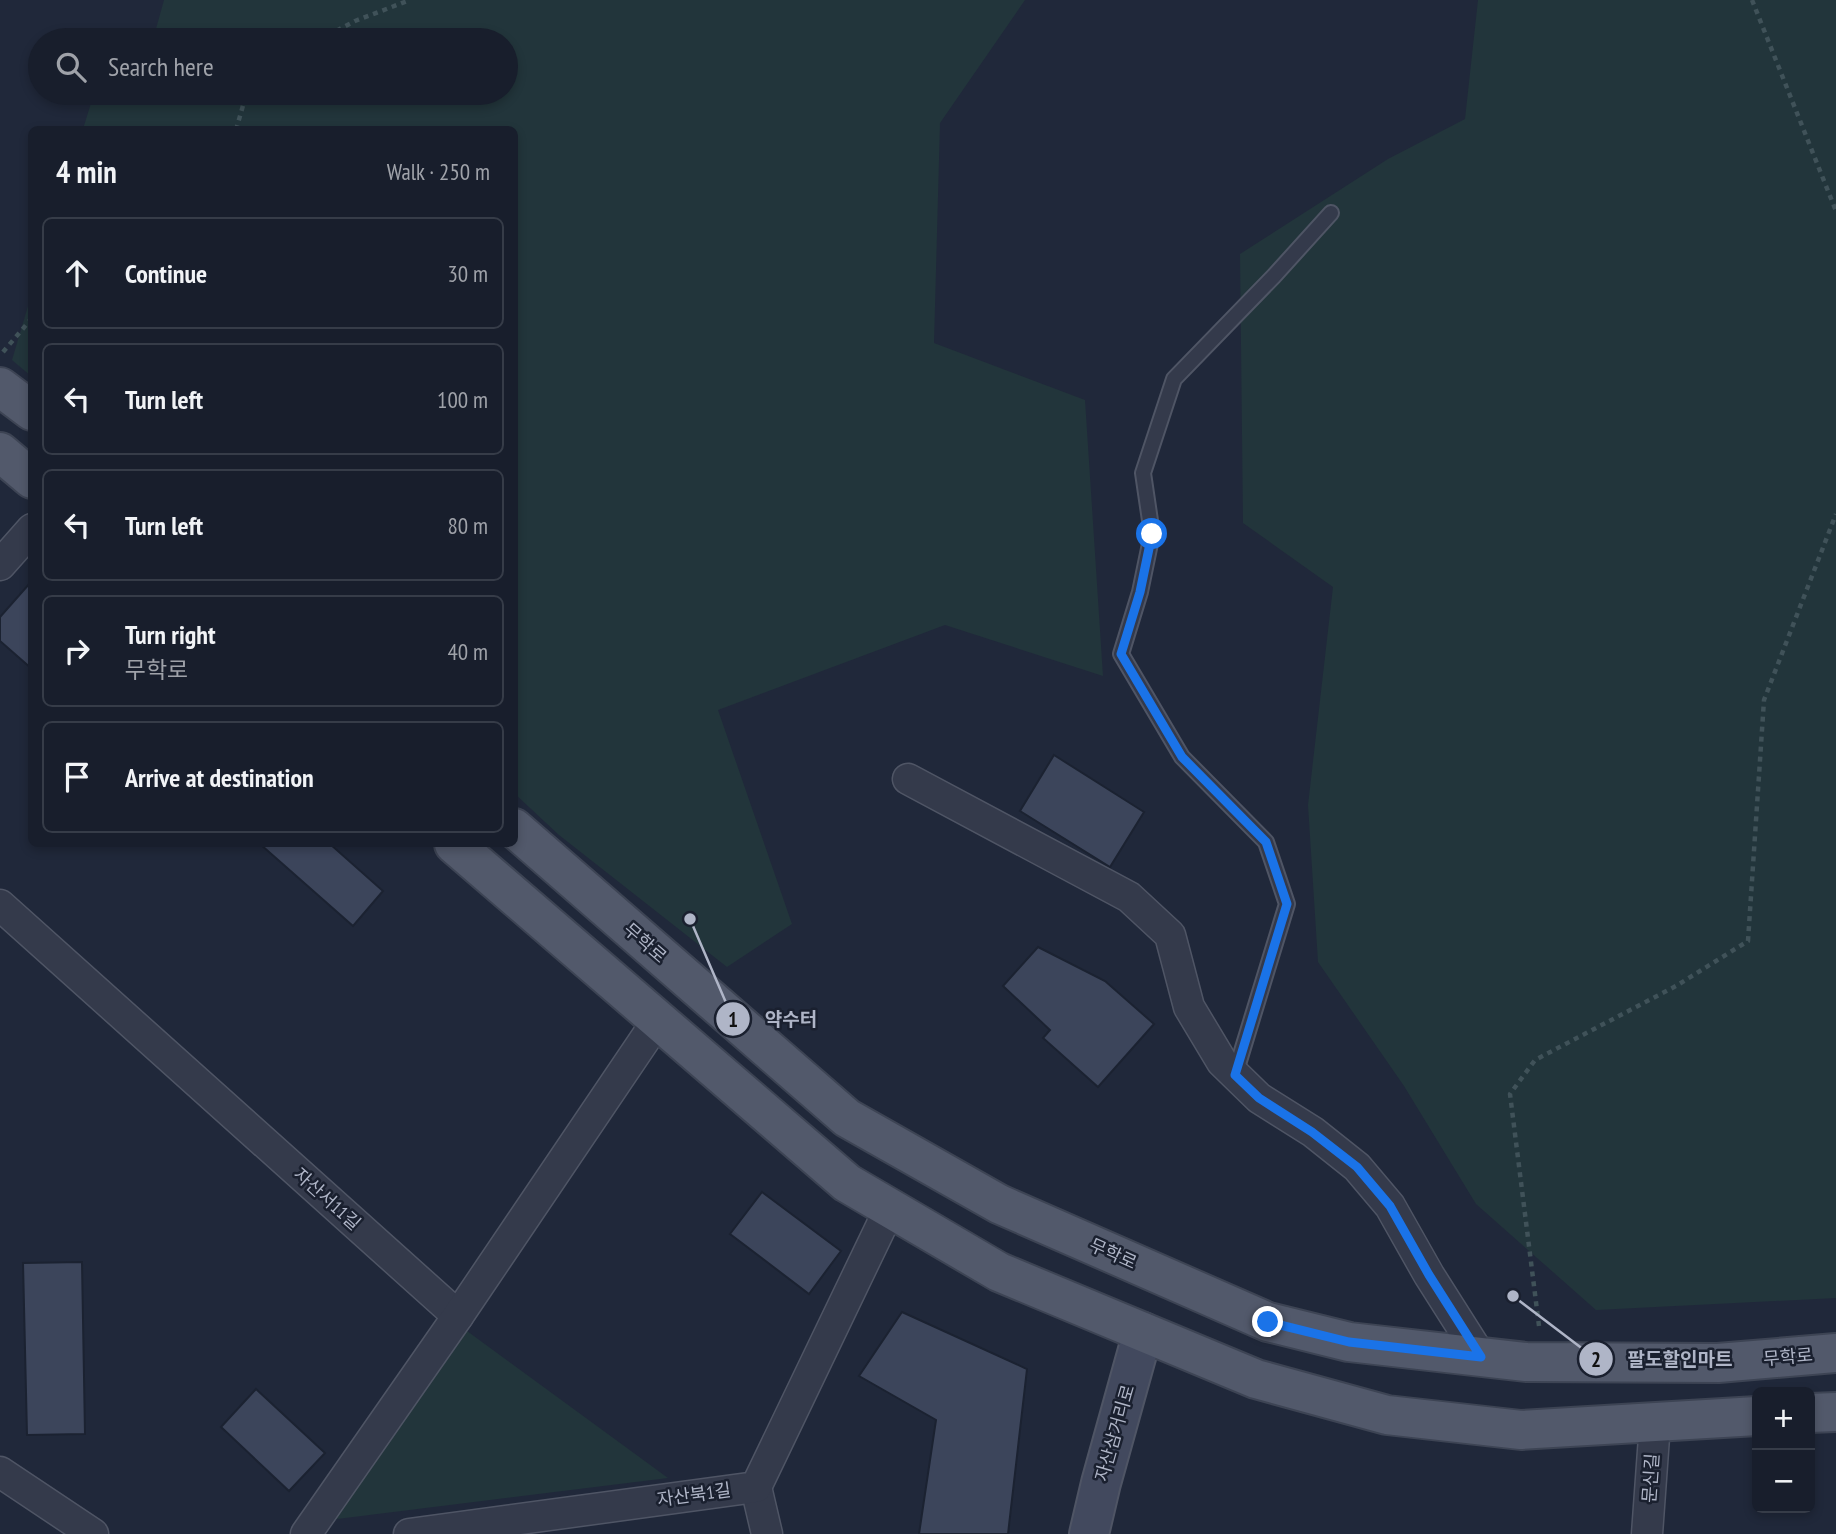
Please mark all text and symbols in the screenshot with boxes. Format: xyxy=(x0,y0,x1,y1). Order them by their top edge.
search box xyxy=(28,28,518,105)
icon: search xyxy=(52,48,90,86)
text: Search here xyxy=(108,50,214,83)
text: 4 min xyxy=(56,152,117,191)
text: Walk · 250 m xyxy=(387,157,490,186)
icon: ahead xyxy=(58,254,96,292)
text: Continue xyxy=(125,257,207,290)
text: 30 m xyxy=(447,259,488,288)
icon: left xyxy=(58,380,96,418)
text: Turn left xyxy=(125,383,203,416)
text: 100 m xyxy=(437,385,488,414)
icon: left xyxy=(58,506,96,544)
text: Turn left xyxy=(125,509,203,542)
text: 80 m xyxy=(447,511,488,540)
route start xyxy=(1136,518,1167,549)
text: Turn right xyxy=(125,618,216,651)
icon: right xyxy=(58,632,96,670)
text: 40 m xyxy=(447,637,488,666)
text: 무학로 xyxy=(125,655,188,684)
icon: arrive xyxy=(58,758,96,796)
text: Arrive at destination xyxy=(125,761,314,794)
street label: 무학로 xyxy=(619,918,672,968)
callout: 약수터 xyxy=(716,999,831,1039)
text: 1 xyxy=(728,1006,738,1033)
text: 약수터 xyxy=(765,1007,817,1031)
street label: 자산서11길 xyxy=(289,1162,366,1235)
street label: 무학로 xyxy=(1086,1233,1141,1274)
route end xyxy=(1252,1306,1283,1337)
callout: 팔도할인마트 xyxy=(1578,1339,1746,1379)
street label: 무학로 xyxy=(1762,1343,1814,1370)
text: 2 xyxy=(1591,1346,1601,1373)
text: 팔도할인마트 xyxy=(1628,1347,1732,1371)
street label: 자산삼거리로 xyxy=(1090,1382,1139,1484)
map controls xyxy=(1752,1387,1815,1513)
button: + xyxy=(1752,1387,1815,1450)
button: − xyxy=(1752,1450,1815,1513)
street label: 문신길 xyxy=(1637,1452,1664,1504)
street label: 자산북1길 xyxy=(656,1478,732,1511)

